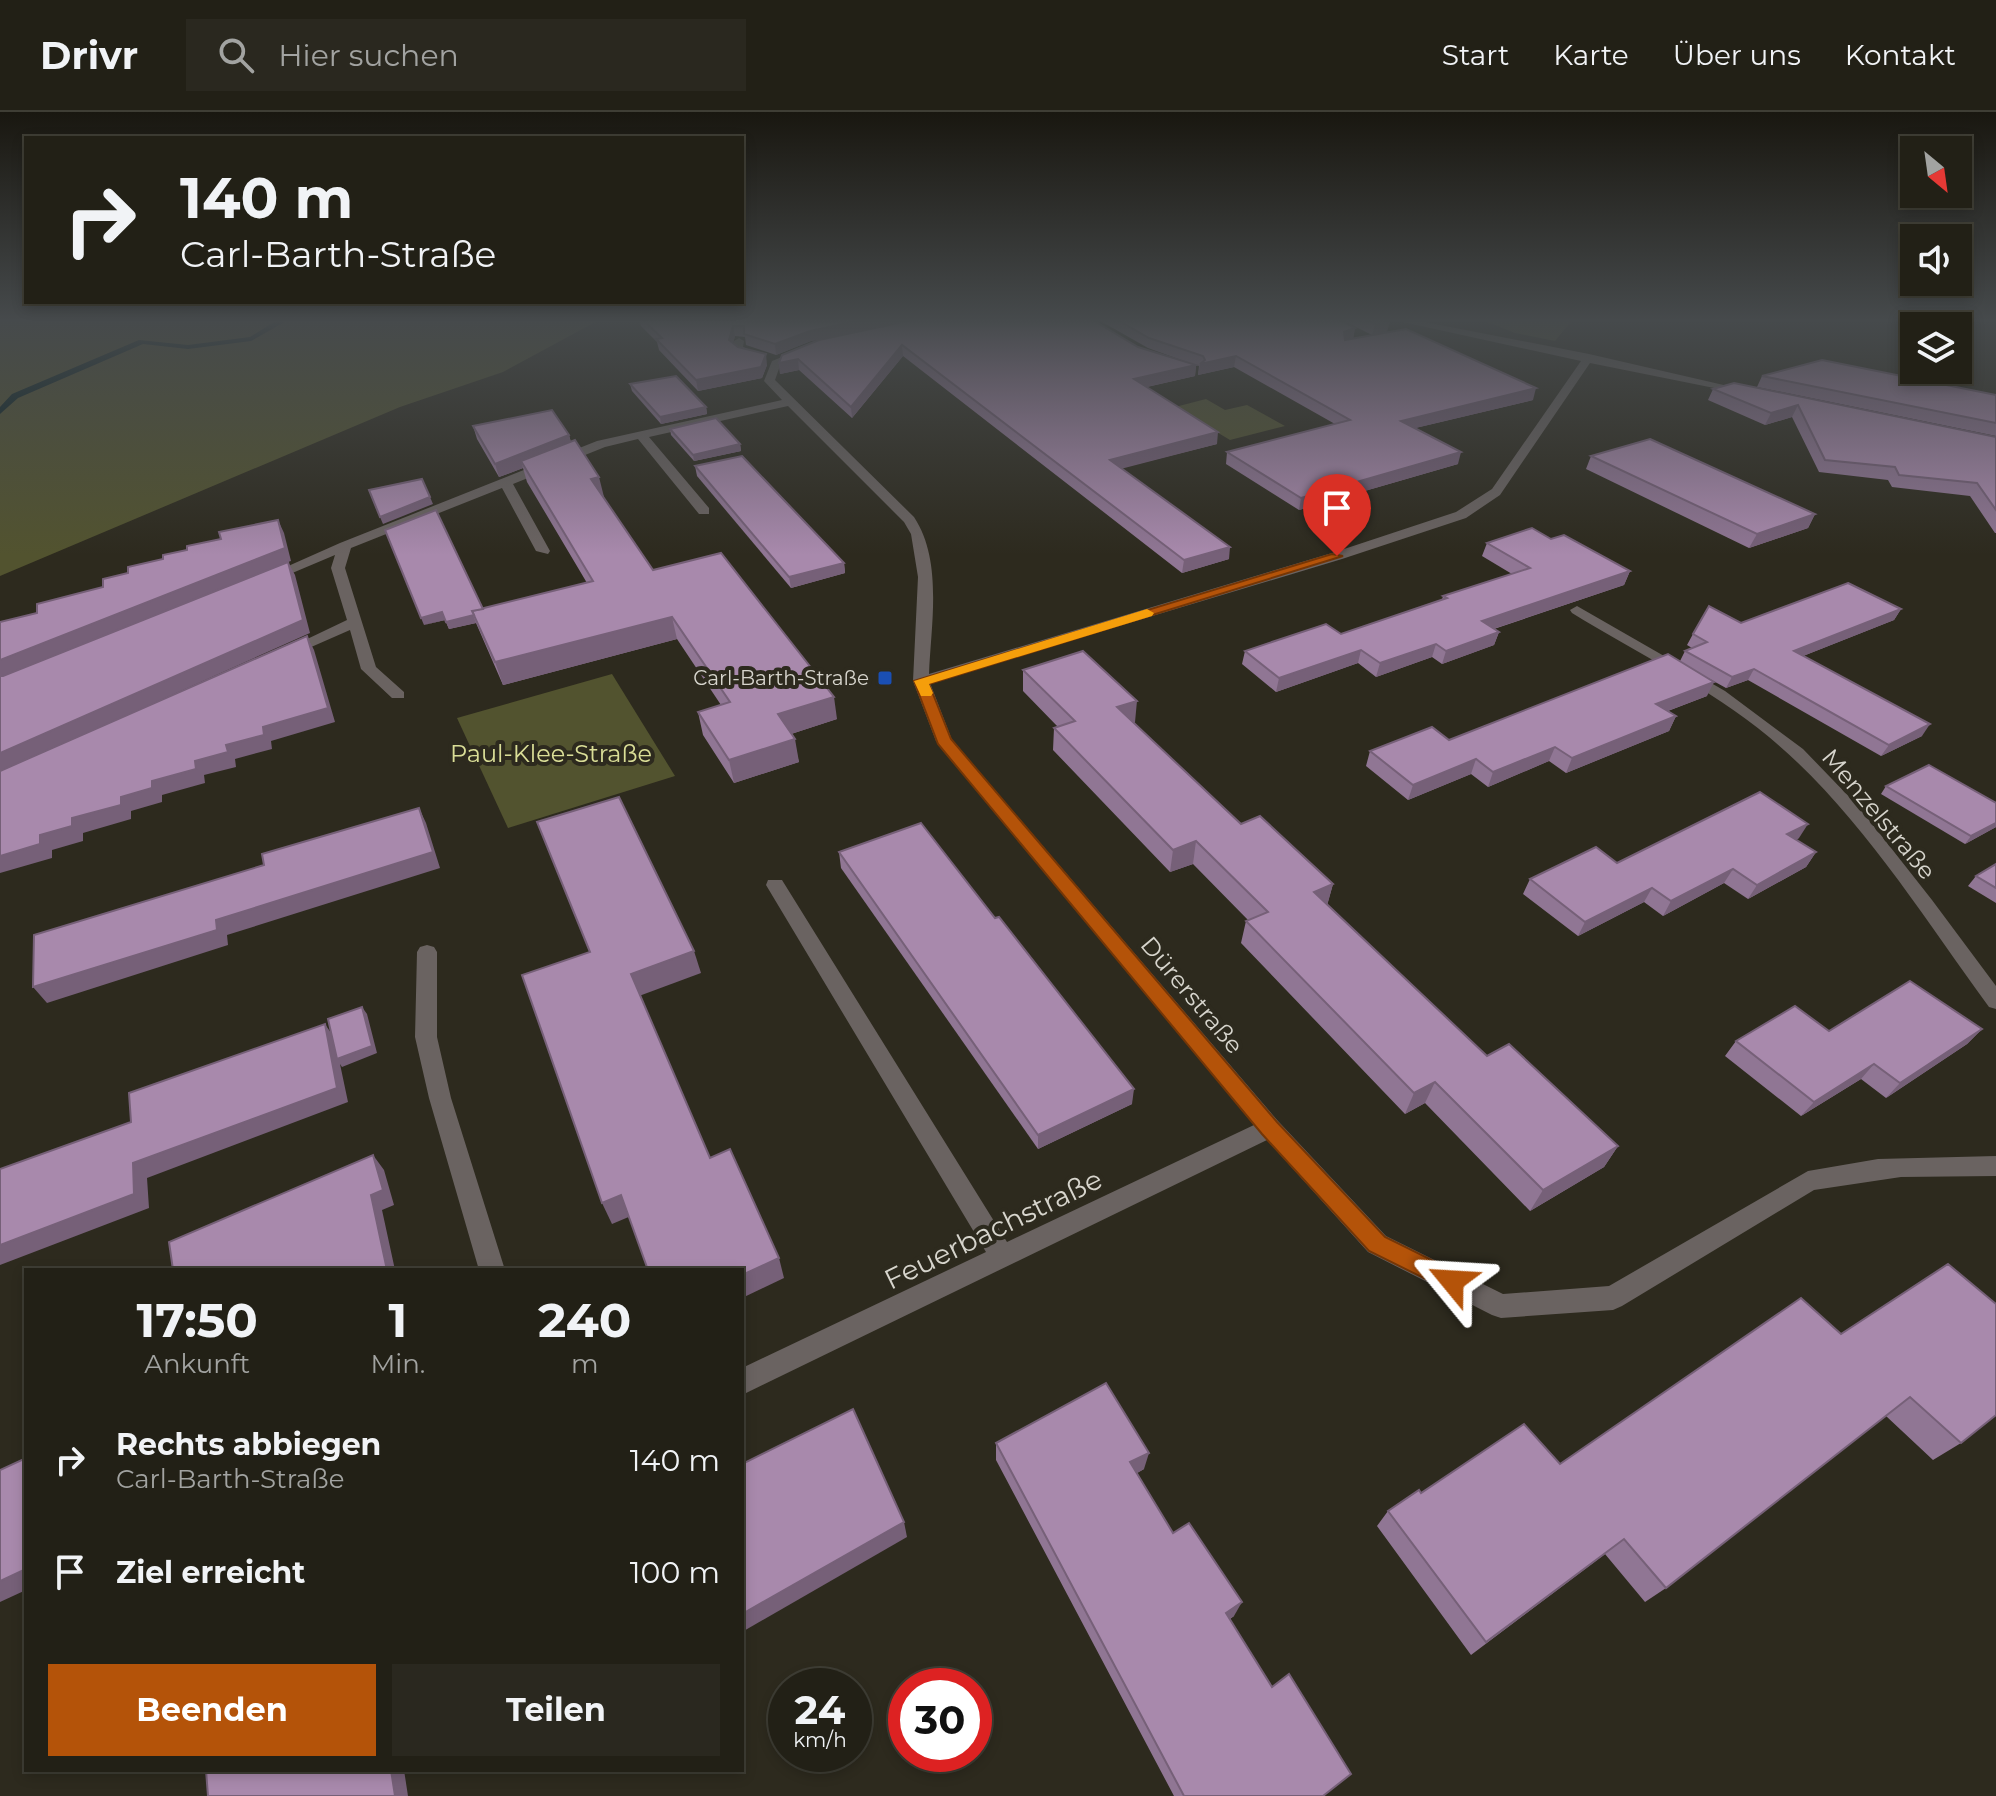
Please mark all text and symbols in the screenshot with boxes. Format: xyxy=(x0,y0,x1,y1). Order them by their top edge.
search box xyxy=(186,19,746,91)
text: Drivr xyxy=(40,32,138,79)
icon: search xyxy=(214,33,258,77)
text: Hier suchen xyxy=(278,37,459,74)
text: Start xyxy=(1442,38,1509,72)
text: Karte xyxy=(1553,38,1629,72)
text: Über uns xyxy=(1673,38,1801,72)
text: Kontakt xyxy=(1845,38,1956,72)
north arrow xyxy=(1900,136,1972,208)
map controls xyxy=(1900,136,1972,384)
text: 140 m xyxy=(180,164,353,232)
icon: right xyxy=(48,168,152,272)
button: sound xyxy=(1900,224,1972,296)
text: Carl-Barth-Straße xyxy=(180,232,496,276)
button: layers xyxy=(1900,312,1972,384)
pin xyxy=(1303,474,1371,556)
icon: arrive xyxy=(1315,486,1359,530)
place label: Carl-Barth-Straße xyxy=(693,666,869,690)
marker: Carl-Barth-Straße xyxy=(876,669,894,687)
park label: Paul-Klee-Straße xyxy=(450,739,652,768)
street label: Menzelstraße xyxy=(1816,743,1942,885)
street label: Dürerstraße xyxy=(1135,930,1249,1060)
street label: Feuerbachstraße xyxy=(879,1162,1107,1296)
position arrow xyxy=(1410,1239,1494,1323)
text: 17:50 xyxy=(137,1291,258,1349)
text: 1 xyxy=(389,1291,407,1349)
text: 240 xyxy=(538,1291,631,1349)
text: Ankunft xyxy=(144,1348,250,1380)
text: Min. xyxy=(370,1348,425,1380)
text: m xyxy=(571,1348,598,1380)
text: Rechts abbiegen xyxy=(116,1426,381,1463)
icon: right xyxy=(48,1438,92,1482)
text: 140 m xyxy=(630,1442,720,1479)
text: Carl-Barth-Straße xyxy=(116,1463,344,1495)
icon: arrive xyxy=(48,1550,92,1594)
text: Ziel erreicht xyxy=(116,1554,305,1591)
text: 100 m xyxy=(630,1554,720,1591)
button: Beenden xyxy=(48,1664,376,1756)
button: Teilen xyxy=(392,1664,720,1756)
speed limit sign: 30 xyxy=(888,1668,992,1772)
text: 24 xyxy=(795,1685,845,1734)
text: km/h xyxy=(793,1728,847,1752)

